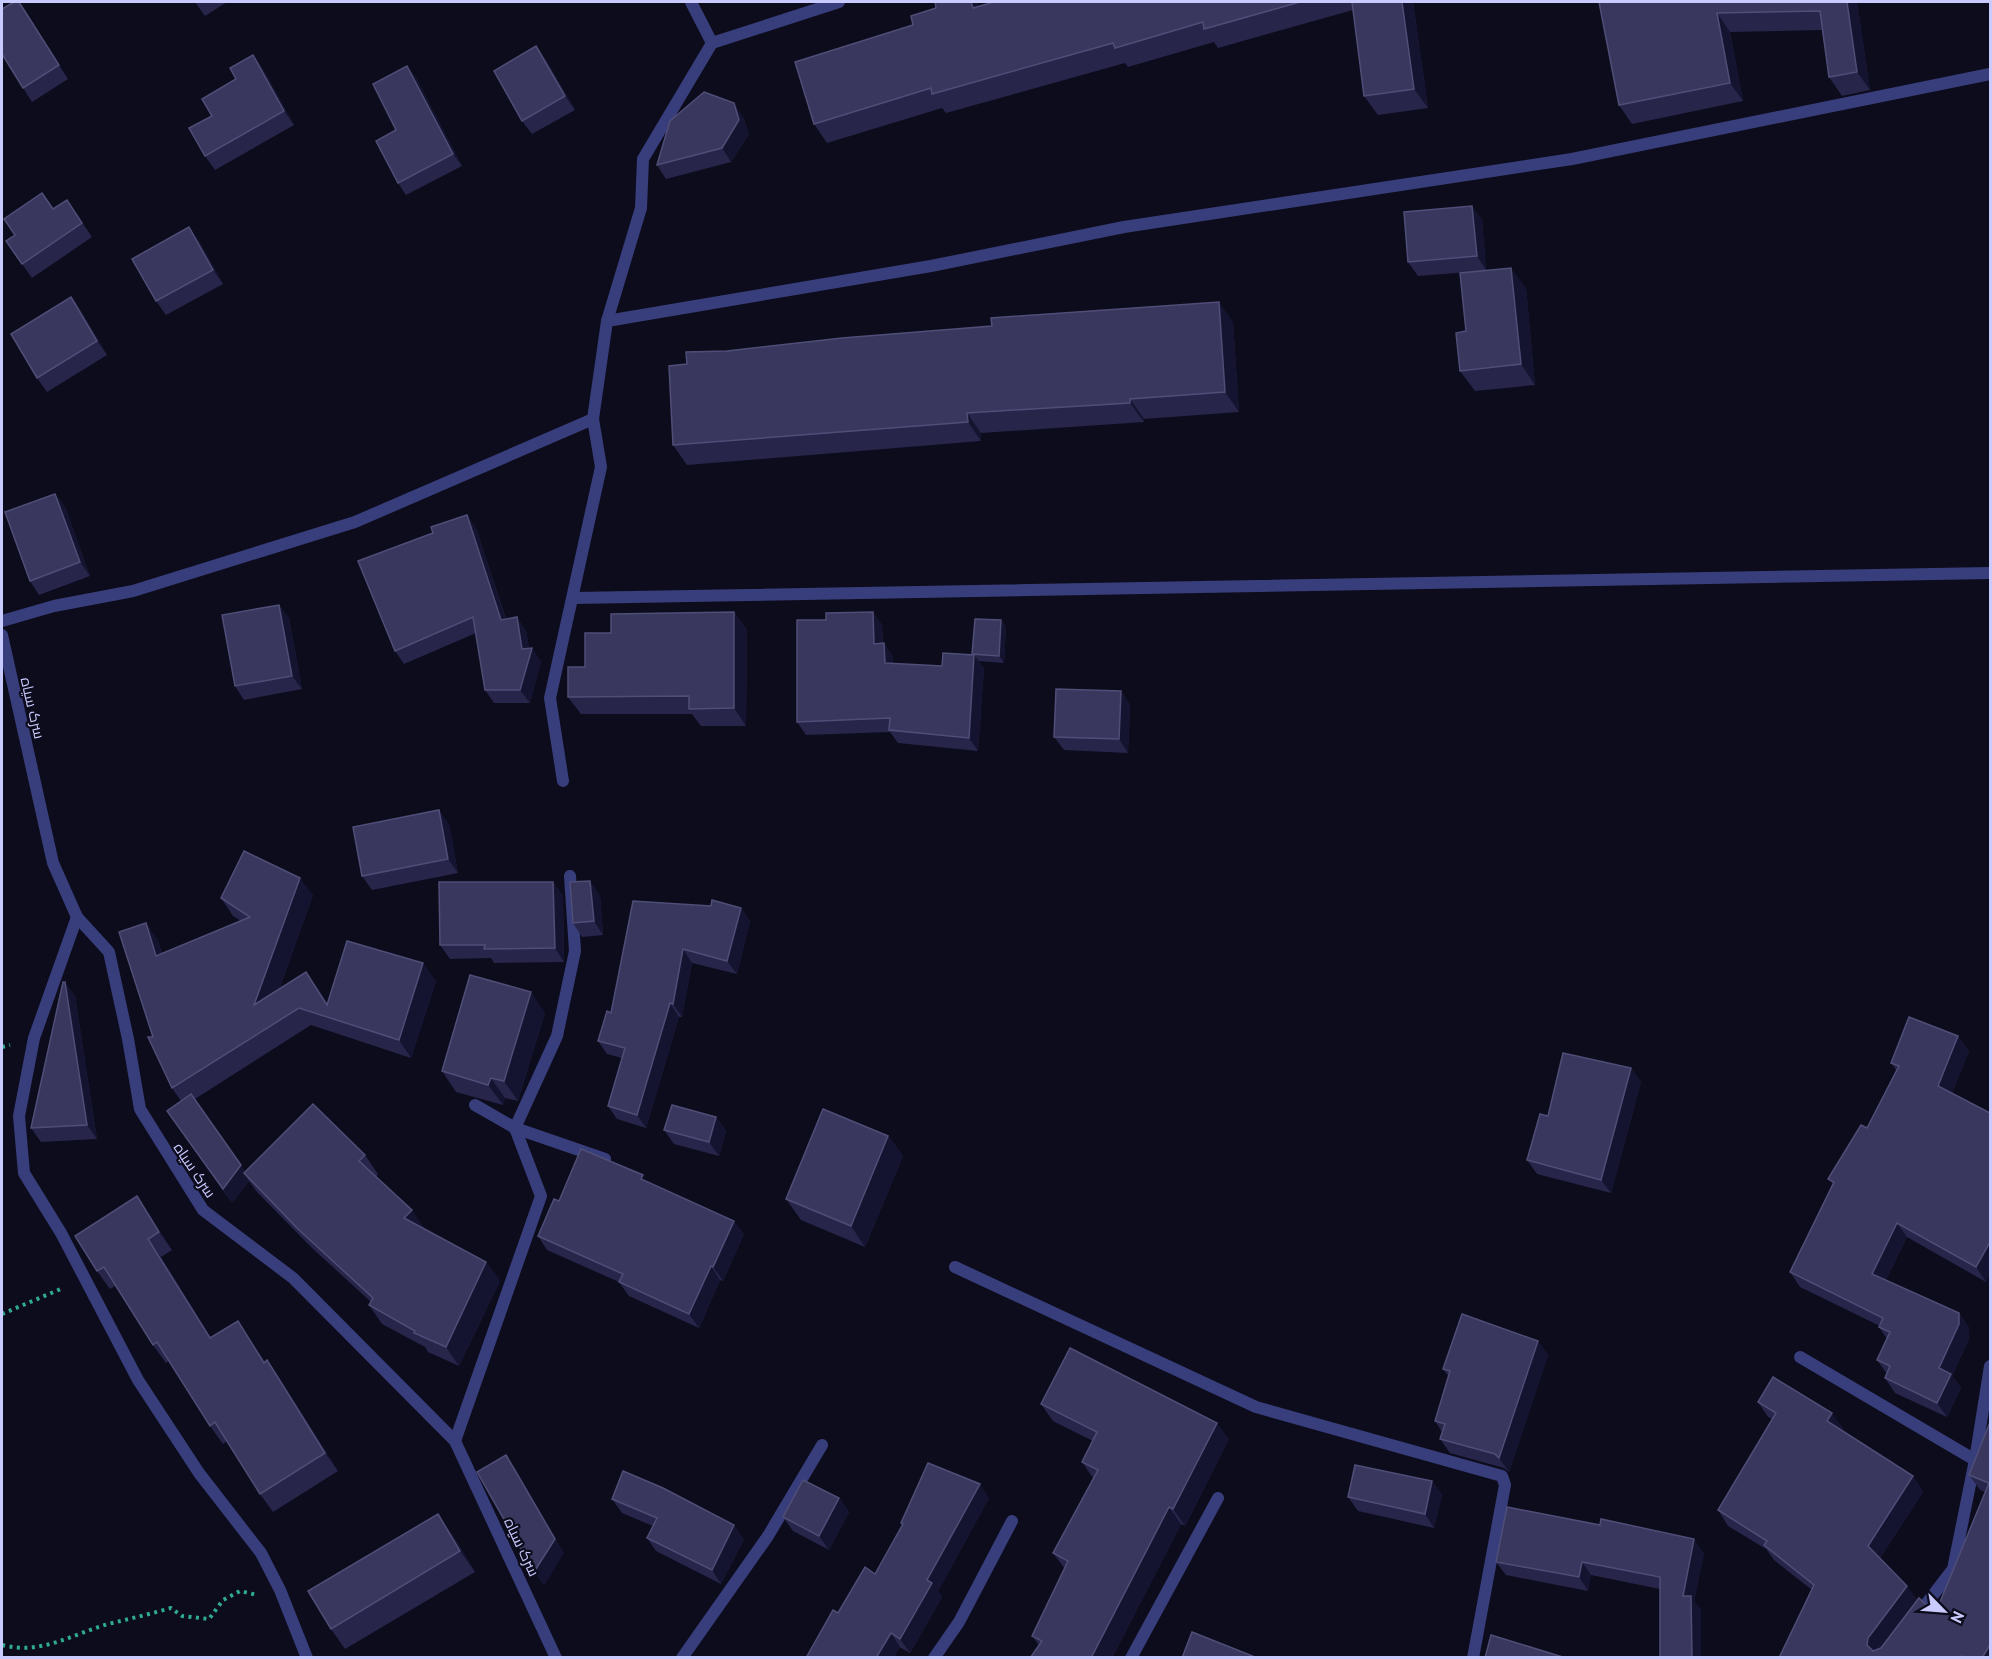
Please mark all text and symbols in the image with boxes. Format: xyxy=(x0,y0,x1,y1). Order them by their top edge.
street label: سرک سیاه xyxy=(17,675,49,741)
street label: سرک سیاه xyxy=(170,1139,220,1201)
street label: سرک سیاه xyxy=(500,1515,544,1579)
north arrow xyxy=(1914,1581,1974,1641)
text: N xyxy=(1946,1608,1969,1626)

